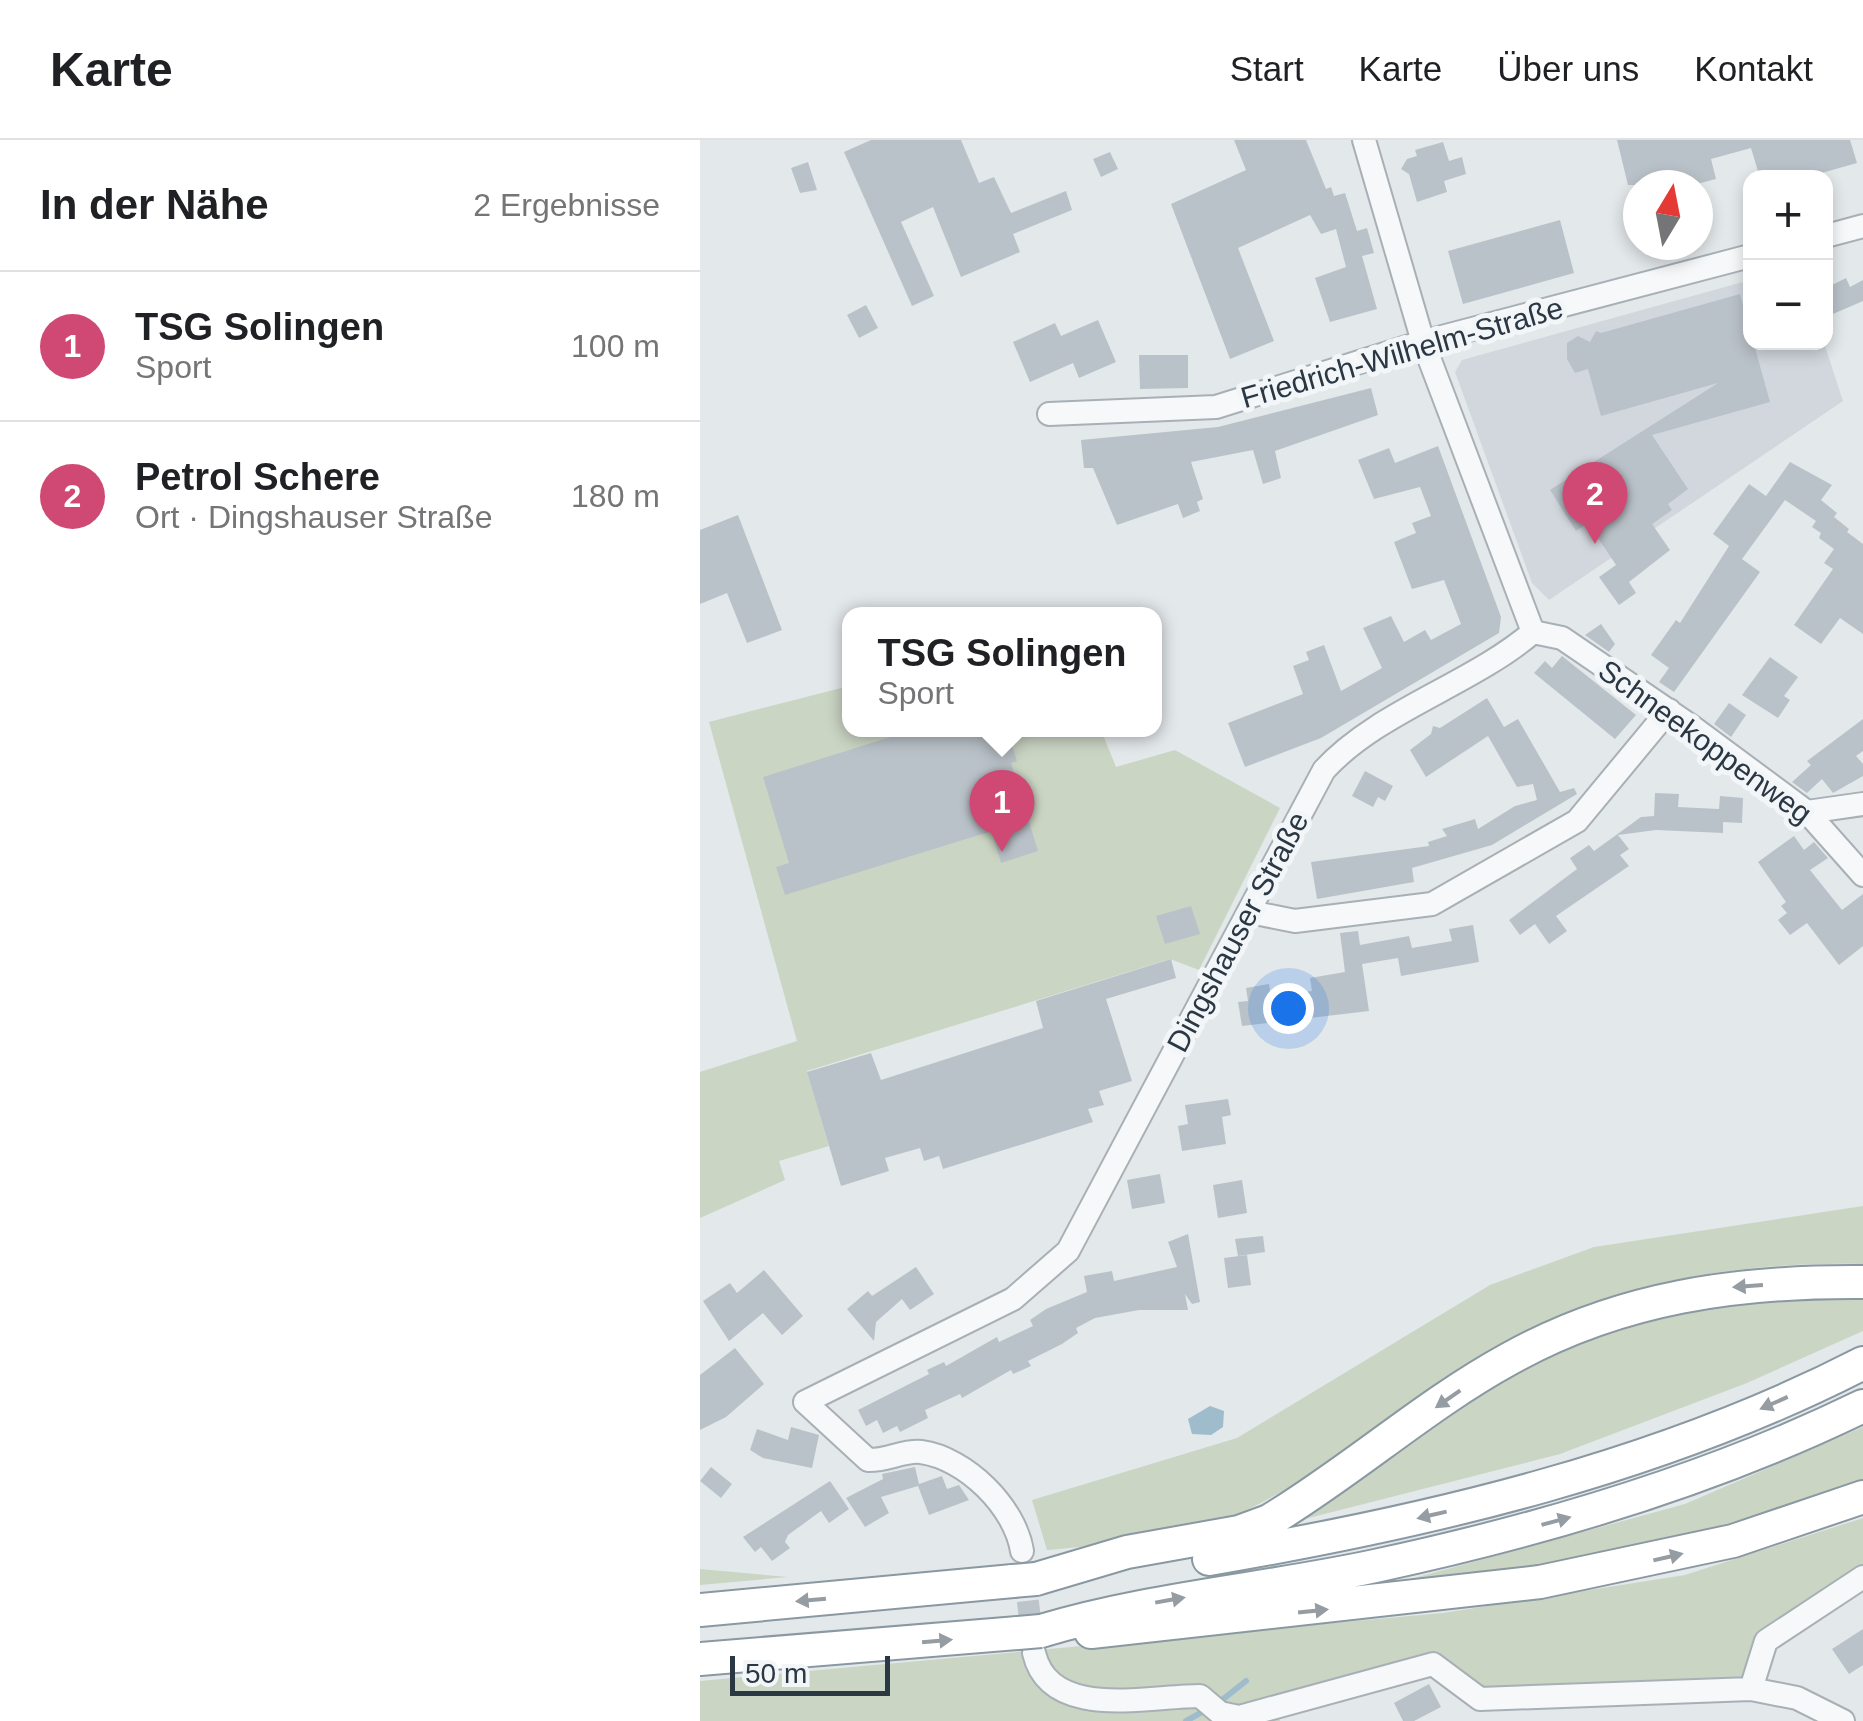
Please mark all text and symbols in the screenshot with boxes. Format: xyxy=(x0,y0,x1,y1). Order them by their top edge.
text: Karte xyxy=(50,43,173,96)
text: Start xyxy=(1230,49,1304,88)
text: Karte xyxy=(1359,49,1442,88)
text: Über uns xyxy=(1497,49,1639,88)
text: Kontakt xyxy=(1694,49,1813,88)
north arrow xyxy=(1623,170,1713,260)
map controls xyxy=(1743,170,1833,350)
button: + xyxy=(1743,170,1833,260)
text: In der Nähe xyxy=(40,181,269,228)
text: 2 Ergebnisse xyxy=(473,187,660,223)
button: − xyxy=(1743,260,1833,350)
street label: Friedrich-Wilhelm-Straße xyxy=(1237,291,1567,414)
text: TSG Solingen xyxy=(135,306,384,348)
text: 1 xyxy=(64,328,81,364)
text: 100 m xyxy=(571,328,660,364)
text: Sport xyxy=(135,349,211,385)
text: Petrol Schere xyxy=(135,456,380,498)
pin: 2 xyxy=(1562,462,1628,544)
text: 2 xyxy=(64,478,81,514)
text: 180 m xyxy=(571,478,660,514)
text: Ort · Dingshauser Straße xyxy=(135,499,492,535)
popup xyxy=(842,607,1162,737)
text: TSG Solingen xyxy=(877,632,1127,674)
street label: Schneekoppenweg xyxy=(1592,653,1818,830)
text: Sport xyxy=(877,675,954,711)
pin: 1 xyxy=(970,770,1034,852)
street label: Dingshauser Straße xyxy=(1160,806,1315,1057)
your location xyxy=(1263,983,1314,1034)
one-way arrow xyxy=(1731,1278,1763,1294)
one-way arrow xyxy=(1434,1389,1461,1408)
one-way arrow xyxy=(1760,1395,1789,1412)
one-way arrow xyxy=(1417,1508,1448,1523)
one-way arrow xyxy=(1541,1512,1572,1528)
one-way arrow xyxy=(1653,1549,1684,1564)
one-way arrow xyxy=(795,1592,827,1608)
one-way arrow xyxy=(1155,1592,1186,1608)
one-way arrow xyxy=(1297,1602,1329,1618)
one-way arrow xyxy=(921,1633,953,1649)
scale bar xyxy=(730,1651,890,1696)
text: 50 m xyxy=(745,1658,807,1689)

